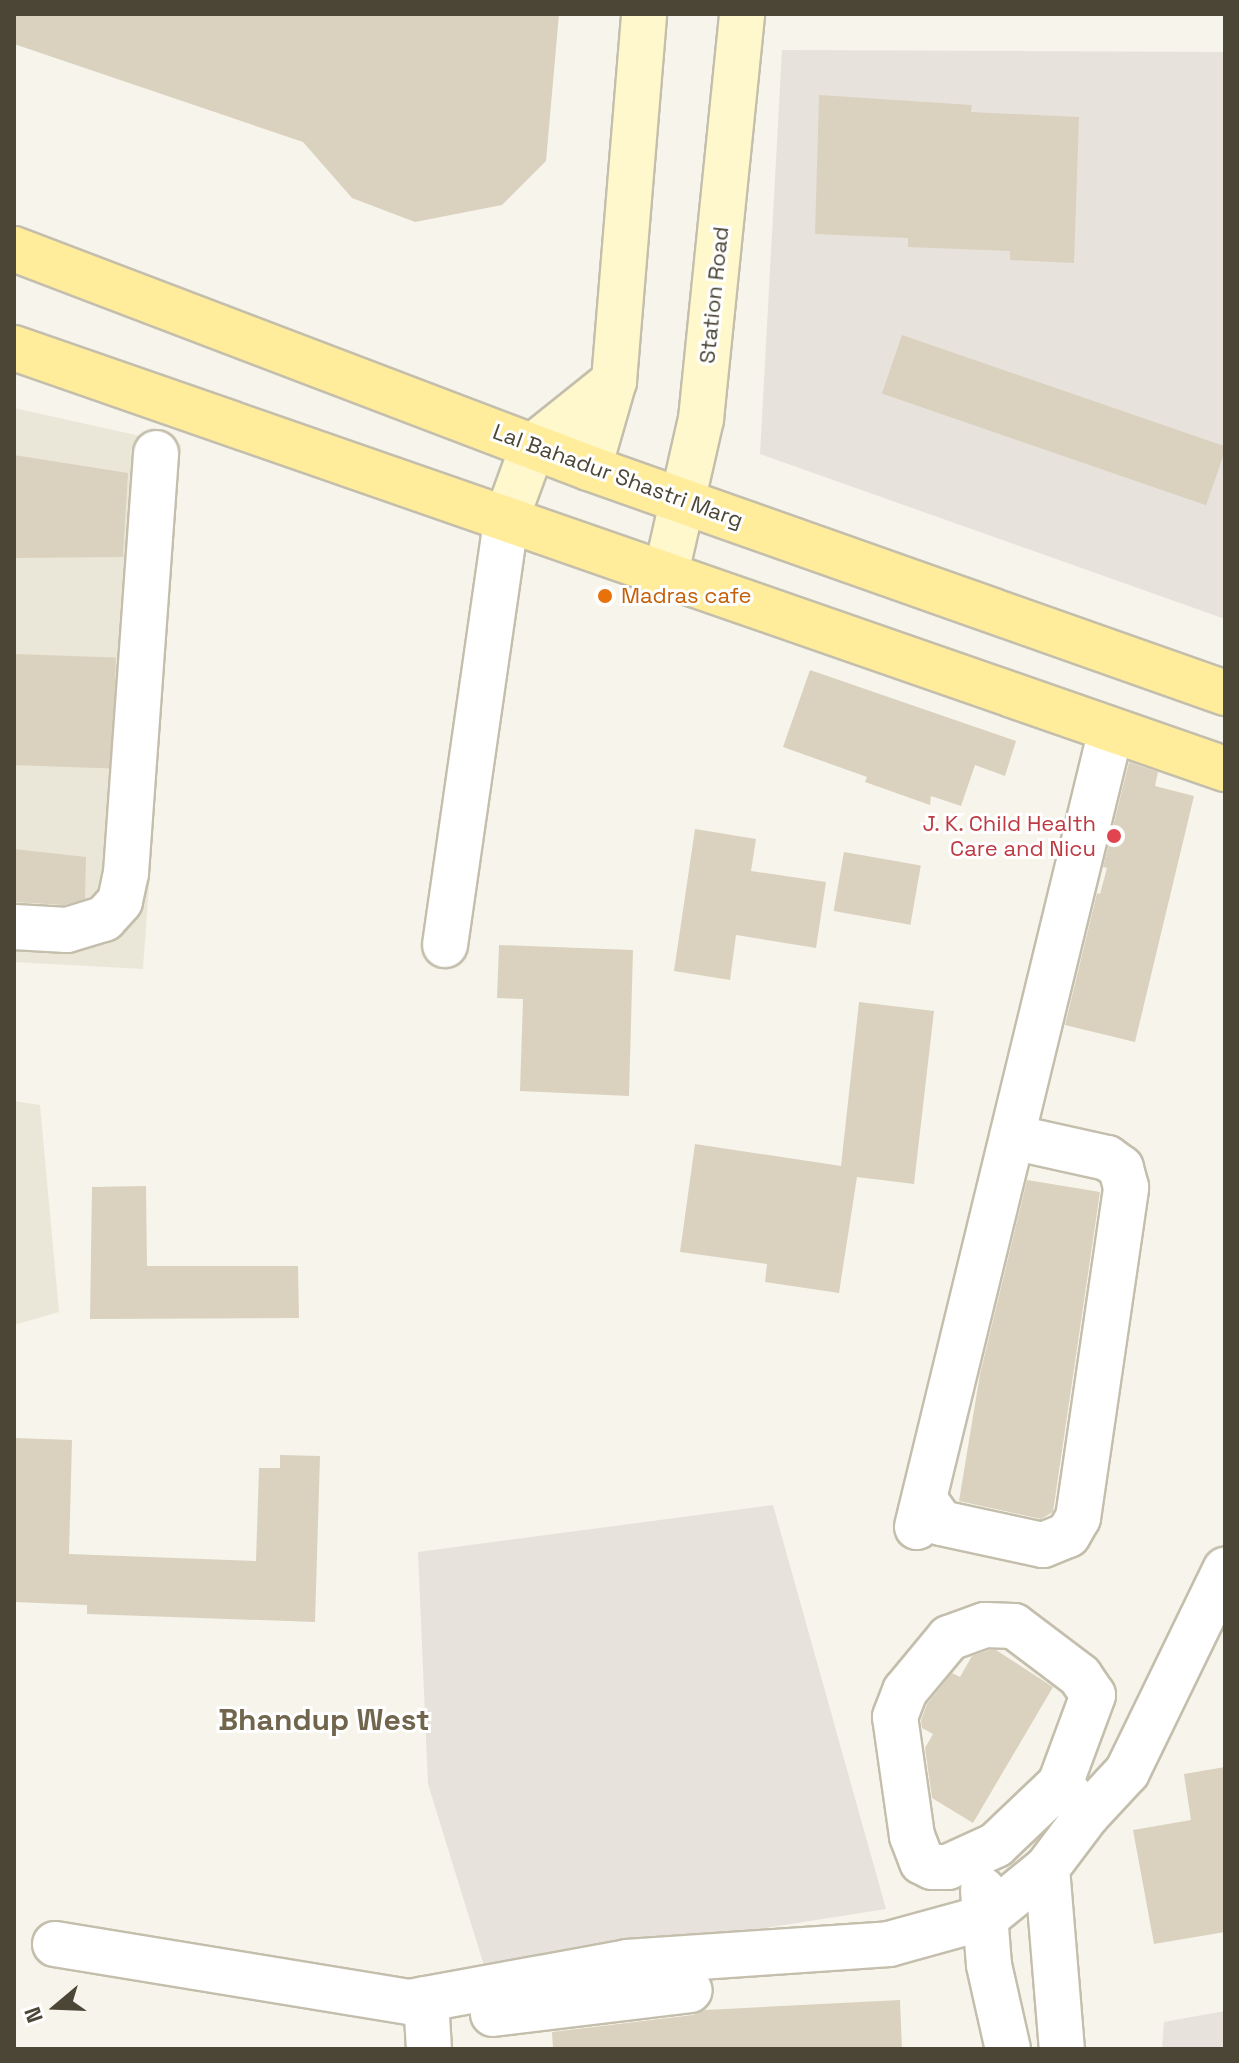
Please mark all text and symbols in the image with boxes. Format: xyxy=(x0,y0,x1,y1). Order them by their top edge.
street label: Station Road xyxy=(694,225,734,365)
street label: Lal Bahadur Shastri Marg xyxy=(489,418,747,534)
place label: Madras cafe xyxy=(621,583,752,609)
marker: Madras cafe xyxy=(596,587,614,605)
place label: J. K. Child Health Care and Nicu xyxy=(921,810,1096,862)
marker: J. K. Child Health Care and Nicu xyxy=(1103,825,1125,847)
district label: Bhandup West xyxy=(218,1702,430,1738)
north arrow xyxy=(16,1967,96,2047)
text: N xyxy=(18,2003,49,2026)

